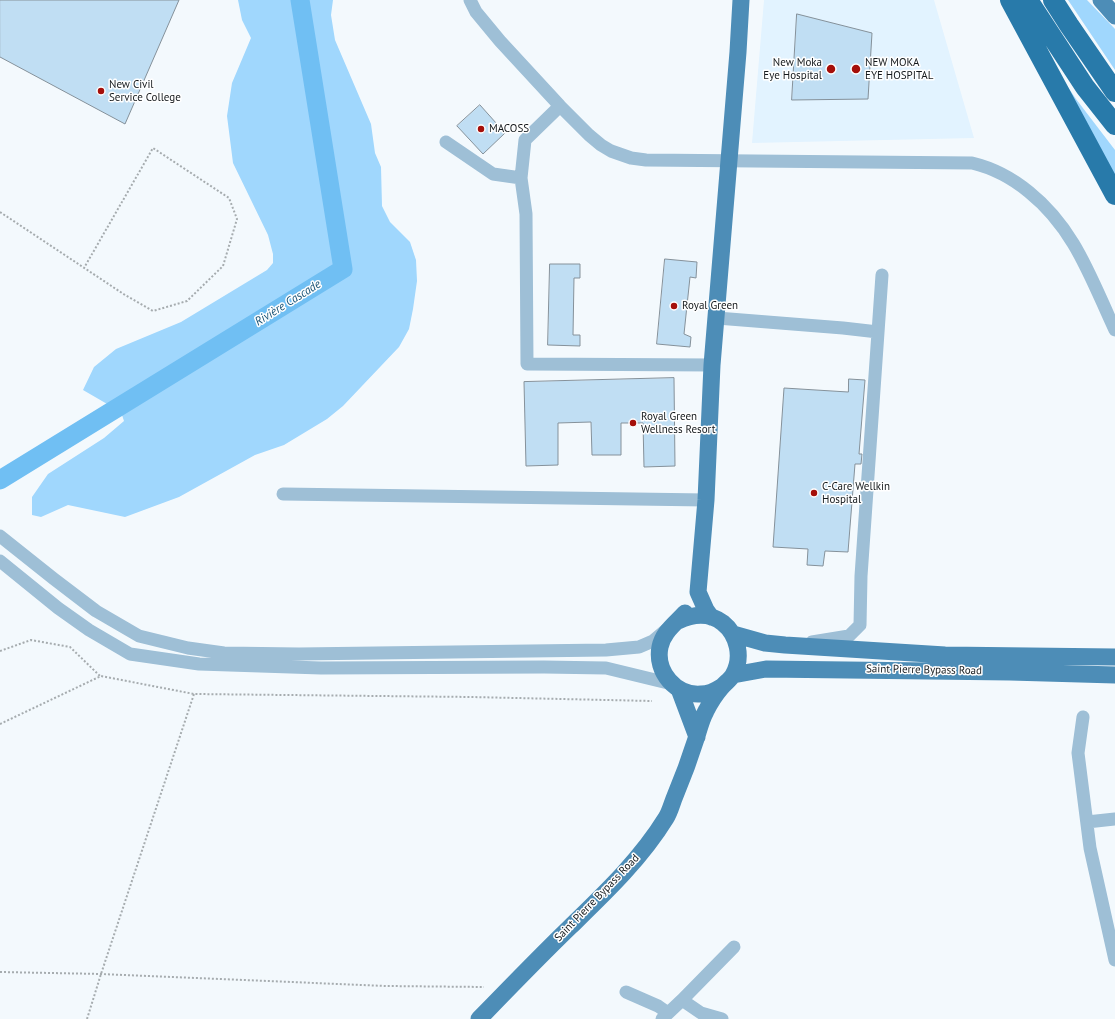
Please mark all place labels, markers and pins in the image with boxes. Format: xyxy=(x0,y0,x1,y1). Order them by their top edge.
place label: New Moka Eye Hospital xyxy=(763,56,822,82)
place label: NEW MOKA EYE HOSPITAL xyxy=(865,56,933,82)
marker: New Moka Eye Hospital xyxy=(825,63,837,75)
marker: NEW MOKA EYE HOSPITAL xyxy=(850,63,862,75)
place label: New Civil Service College xyxy=(109,78,181,104)
marker: New Civil Service College xyxy=(96,86,106,96)
place label: MACOSS xyxy=(489,122,529,136)
marker: MACOSS xyxy=(476,124,486,134)
place label: Royal Green xyxy=(682,299,738,313)
marker: Royal Green xyxy=(669,301,679,311)
place label: Royal Green Wellness Resort xyxy=(641,410,715,436)
marker: Royal Green Wellness Resort xyxy=(628,418,638,428)
place label: C-Care Wellkin Hospital xyxy=(822,480,890,506)
marker: C-Care Wellkin Hospital xyxy=(809,488,819,498)

